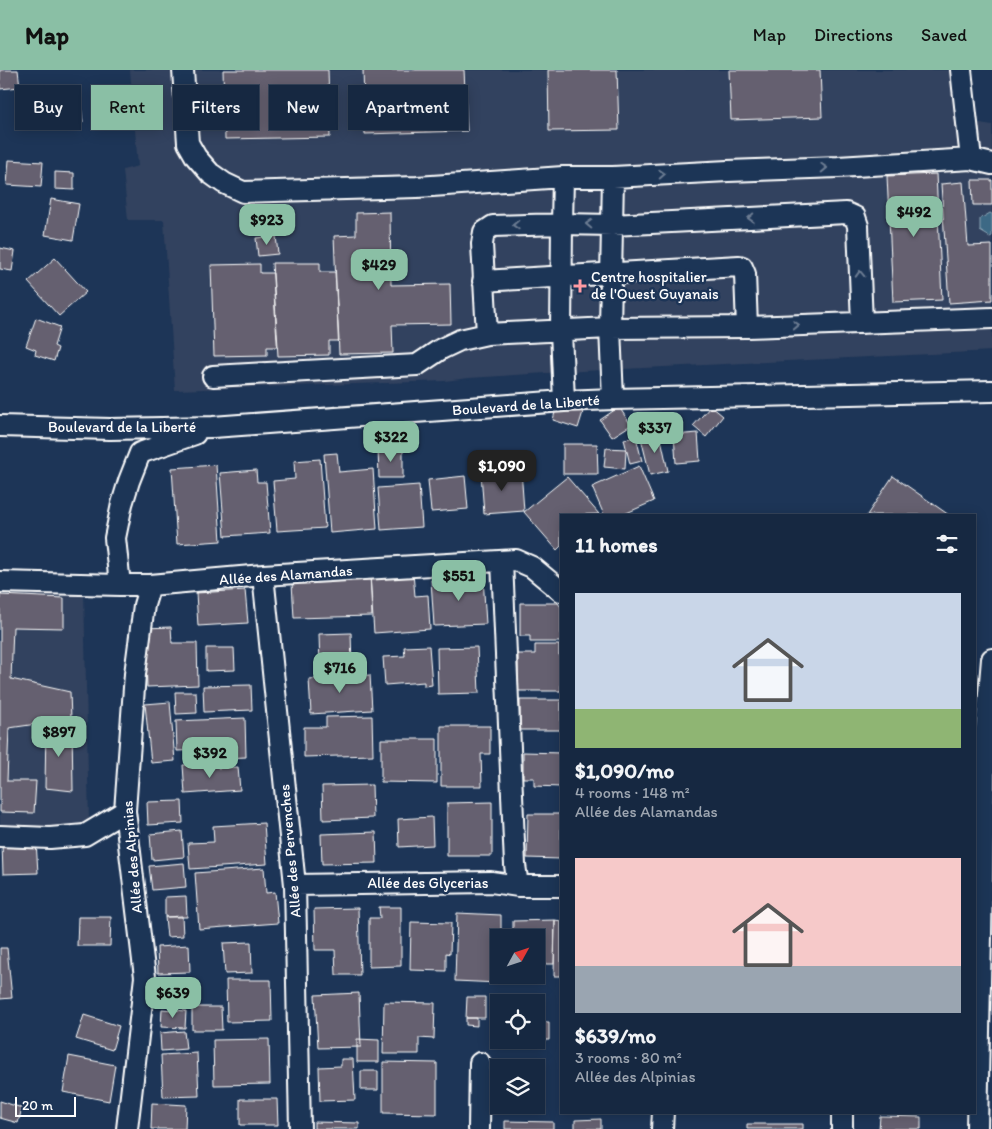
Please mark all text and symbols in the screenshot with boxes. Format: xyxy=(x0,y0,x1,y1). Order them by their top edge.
text: Map xyxy=(25,21,69,50)
text: Map xyxy=(753,24,786,46)
text: Directions xyxy=(814,24,893,46)
text: Saved xyxy=(921,24,967,46)
chip: Buy xyxy=(15,85,81,130)
chip: Rent xyxy=(91,85,163,130)
chip: Filters xyxy=(173,85,259,130)
chip: New xyxy=(269,85,338,130)
chip: Apartment xyxy=(348,85,468,130)
one-way arrow xyxy=(820,162,828,173)
one-way arrow xyxy=(658,169,666,180)
pin: $492 xyxy=(884,196,944,238)
text: $492 xyxy=(897,202,931,221)
pin: $923 xyxy=(237,204,297,246)
text: $923 xyxy=(250,210,284,229)
one-way arrow xyxy=(747,212,755,223)
one-way arrow xyxy=(512,219,520,230)
one-way arrow xyxy=(585,219,593,230)
pin: $429 xyxy=(349,248,409,291)
text: $429 xyxy=(362,255,396,274)
place label: Centre hospitalier de l'Ouest Guyanais xyxy=(591,268,719,303)
one-way arrow xyxy=(855,270,865,278)
marker: Centre hospitalier de l'Ouest Guyanais xyxy=(573,279,587,293)
one-way arrow xyxy=(792,320,800,331)
street label: Boulevard de la Liberté xyxy=(451,391,601,419)
pin: $337 xyxy=(625,412,685,454)
street label: Boulevard de la Liberté xyxy=(48,418,196,436)
text: $337 xyxy=(638,418,672,437)
pin: $322 xyxy=(361,420,421,463)
text: $322 xyxy=(374,427,408,446)
pin: $1,090 xyxy=(461,450,543,492)
text: $1,090 xyxy=(478,456,526,475)
icon: filters xyxy=(933,530,961,558)
text: 11 homes xyxy=(575,532,658,557)
pin: $551 xyxy=(429,560,489,602)
street label: Allée des Alamandas xyxy=(219,561,354,589)
text: $551 xyxy=(443,566,475,585)
icon: home xyxy=(723,625,813,715)
pin: $716 xyxy=(310,652,370,694)
text: $716 xyxy=(324,658,356,677)
pin: $897 xyxy=(29,716,89,758)
text: $897 xyxy=(42,722,76,741)
pin: $392 xyxy=(180,736,240,779)
text: $392 xyxy=(193,743,227,762)
text: $1,090/mo xyxy=(575,758,674,783)
street label: Allée des Pervenches xyxy=(275,783,305,918)
text: 4 rooms · 148 m² xyxy=(575,783,690,802)
street label: Allée des Alpinias xyxy=(118,800,146,914)
text: Allée des Alamandas xyxy=(575,802,718,821)
street label: Allée des Glycerias xyxy=(367,874,489,892)
icon: home xyxy=(723,890,813,980)
north arrow xyxy=(490,929,545,984)
map controls xyxy=(490,929,545,1114)
pin: $639 xyxy=(143,976,203,1019)
text: $639 xyxy=(156,983,190,1002)
button: locate xyxy=(490,994,545,1049)
text: $639/mo xyxy=(575,1023,656,1048)
text: 3 rooms · 80 m² xyxy=(575,1048,682,1067)
button: layers xyxy=(490,1059,545,1114)
text: Allée des Alpinias xyxy=(575,1067,696,1086)
scale bar xyxy=(15,1094,76,1117)
text: 20 m xyxy=(22,1097,53,1114)

